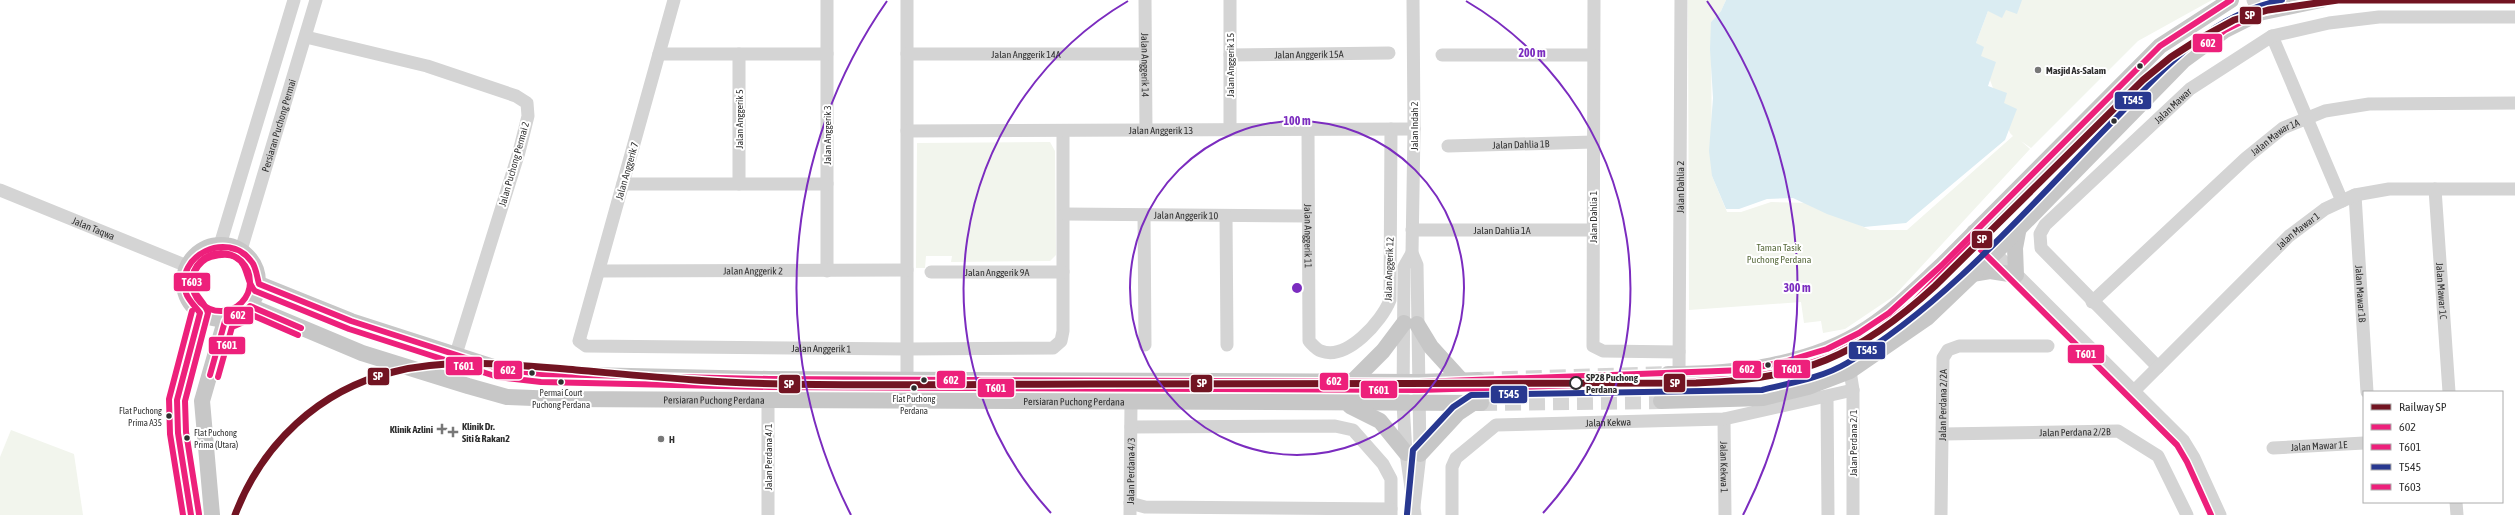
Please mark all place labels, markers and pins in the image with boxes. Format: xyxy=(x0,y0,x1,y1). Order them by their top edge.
unlabelled marker xyxy=(2135,61,2145,71)
marker: Masjid As-Salam xyxy=(2033,65,2043,75)
place label: Masjid As-Salam xyxy=(2046,65,2106,76)
unlabelled marker xyxy=(2109,116,2119,126)
centre of rings xyxy=(1290,281,1304,295)
unlabelled marker xyxy=(1763,360,1773,370)
unlabelled marker xyxy=(527,368,537,378)
place label: SP28 Puchong Perdana xyxy=(1586,372,1639,395)
unlabelled marker xyxy=(919,375,929,385)
marker: SP28 Puchong Perdana xyxy=(1569,376,1583,390)
marker: Permai Court Puchong Perdana xyxy=(556,377,566,387)
marker: Flat Puchong Perdana xyxy=(909,383,919,393)
place label: Permai Court Puchong Perdana xyxy=(532,388,590,410)
place label: Flat Puchong Perdana xyxy=(893,394,936,416)
place label: Flat Puchong Prima A35 xyxy=(119,406,162,428)
marker: Flat Puchong Prima A35 xyxy=(164,411,174,421)
place label: Klinik Dr. Siti & Rakan2 xyxy=(462,421,510,444)
marker: Klinik Azlini xyxy=(436,423,448,435)
place label: Klinik Azlini xyxy=(390,424,433,435)
marker: Klinik Dr. Siti & Rakan2 xyxy=(447,426,459,438)
place label: Flat Puchong Prima (Utara) xyxy=(194,428,238,450)
marker: Flat Puchong Prima (Utara) xyxy=(182,433,192,443)
marker: H xyxy=(656,434,666,444)
place label: H xyxy=(669,434,675,445)

